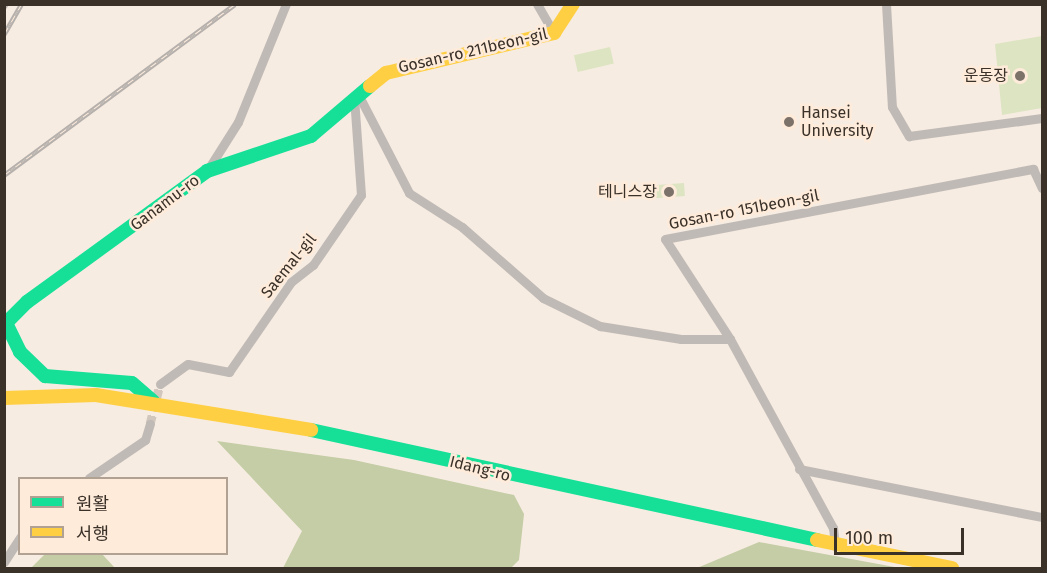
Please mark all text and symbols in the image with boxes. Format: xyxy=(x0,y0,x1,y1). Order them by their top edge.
street label: Gosan-ro 211beon-gil xyxy=(396,24,550,78)
place label: 운동장 xyxy=(964,66,1008,86)
marker: 운동장 xyxy=(1013,69,1027,83)
place label: Hansei University xyxy=(801,103,873,141)
marker: Hansei University xyxy=(782,115,796,129)
street label: Ganamu-ro xyxy=(127,171,203,235)
place label: 테니스장 xyxy=(598,182,657,202)
marker: 테니스장 xyxy=(662,185,676,199)
street label: Gosan-ro 151beon-gil xyxy=(667,186,821,234)
street label: Saemal-gil xyxy=(257,230,321,302)
street label: Idang-ro xyxy=(448,452,512,486)
legend xyxy=(18,477,228,555)
text: 원활 xyxy=(76,493,109,515)
scale bar xyxy=(837,516,968,554)
text: 서행 xyxy=(76,523,109,545)
text: 100 m xyxy=(845,527,893,549)

